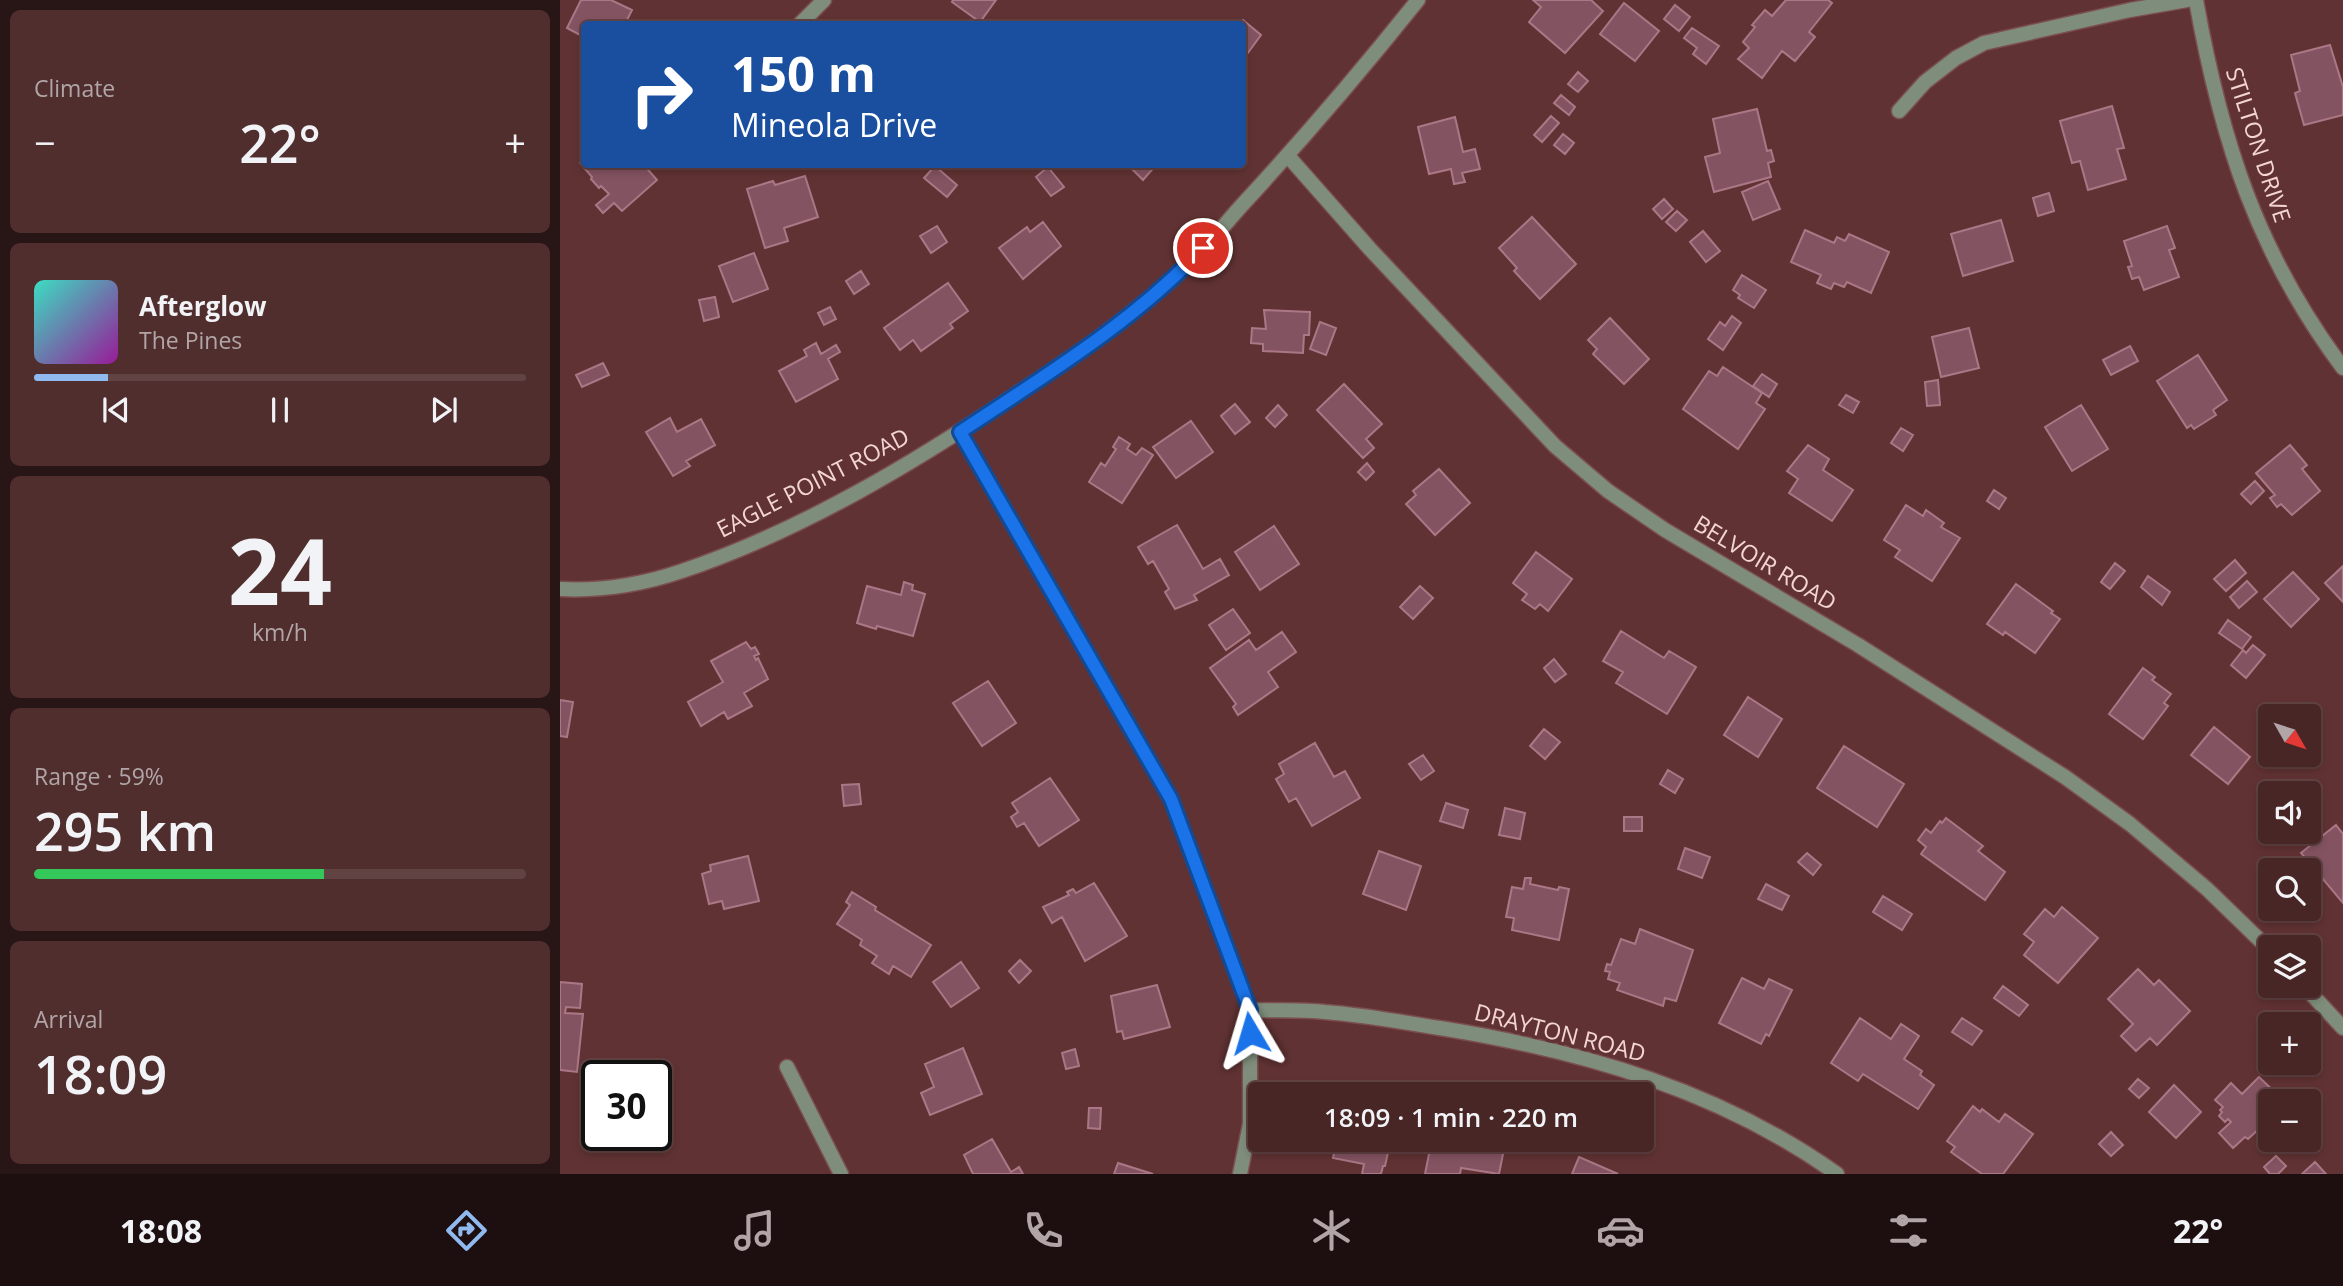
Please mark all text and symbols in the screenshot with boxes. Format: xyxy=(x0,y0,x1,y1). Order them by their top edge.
text: 150 m xyxy=(731,40,876,106)
icon: right xyxy=(616,49,707,140)
street label: STILTON DRIVE xyxy=(2219,63,2299,226)
text: Climate xyxy=(34,72,115,104)
text: Mineola Drive xyxy=(731,103,937,146)
text: 22° xyxy=(239,107,321,178)
text: − xyxy=(34,116,56,168)
text: + xyxy=(504,116,526,168)
pin xyxy=(1173,218,1233,278)
icon: arrive xyxy=(1184,229,1222,267)
text: Afterglow xyxy=(139,288,266,324)
text: The Pines xyxy=(139,324,242,356)
icon: previous xyxy=(97,391,135,429)
icon: pause xyxy=(261,391,299,429)
icon: next xyxy=(425,391,463,429)
street label: EAGLE POINT ROAD xyxy=(711,420,914,545)
street label: BELVOIR ROAD xyxy=(1688,507,1843,617)
text: 24 xyxy=(228,508,332,632)
text: km/h xyxy=(252,616,308,648)
north arrow xyxy=(2258,704,2320,766)
map controls xyxy=(2258,704,2321,1152)
text: Range · 59% xyxy=(34,760,164,792)
button: sound xyxy=(2258,781,2321,844)
text: 295 km xyxy=(34,795,216,866)
button: search xyxy=(2258,858,2321,921)
button: layers xyxy=(2258,935,2321,998)
street label: DRAYTON ROAD xyxy=(1471,995,1649,1069)
position arrow xyxy=(1213,996,1287,1070)
text: Arrival xyxy=(34,1003,103,1035)
button: + xyxy=(2258,1012,2321,1075)
text: 18:09 xyxy=(34,1038,167,1109)
speed limit sign: 30 xyxy=(581,1060,672,1151)
button: − xyxy=(2258,1089,2321,1152)
text: 18:09 · 1 min · 220 m xyxy=(1324,1099,1578,1135)
icon: directions xyxy=(442,1206,491,1255)
icon: music xyxy=(730,1206,779,1255)
icon: phone xyxy=(1019,1206,1068,1255)
icon: climate xyxy=(1307,1206,1356,1255)
icon: car xyxy=(1596,1206,1645,1255)
icon: filters xyxy=(1884,1206,1933,1255)
text: 18:08 xyxy=(120,1209,202,1252)
text: 22° xyxy=(2173,1209,2223,1252)

